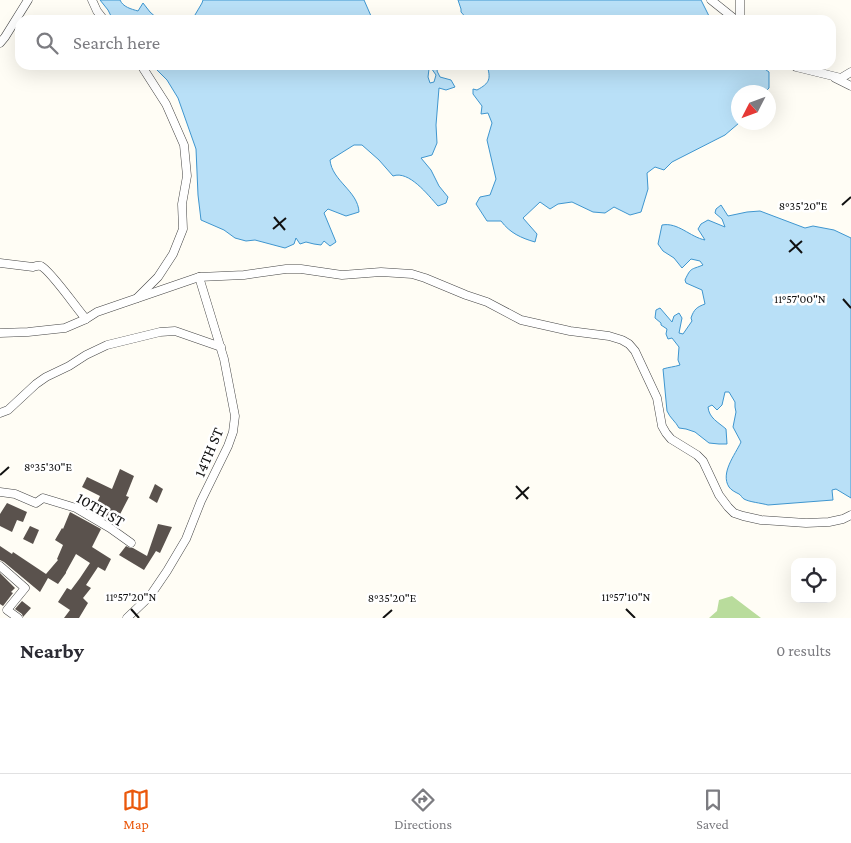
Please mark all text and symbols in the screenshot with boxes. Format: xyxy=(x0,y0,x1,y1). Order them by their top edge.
search box xyxy=(15,15,836,70)
icon: search xyxy=(33,29,61,57)
text: Search here xyxy=(73,32,160,53)
north arrow xyxy=(731,85,776,130)
text: 8°35'20"E xyxy=(779,199,828,213)
text: 11°57'00"N xyxy=(774,292,826,306)
street label: 14TH ST xyxy=(191,425,227,479)
text: 8°35'30"E xyxy=(24,460,73,474)
street label: 10TH ST xyxy=(74,489,128,530)
map controls xyxy=(791,558,836,603)
button: locate xyxy=(791,558,836,603)
text: 11°57'20"N xyxy=(106,590,156,604)
text: 11°57'10"N xyxy=(601,590,651,604)
text: 8°35'20"E xyxy=(368,591,417,605)
text: Nearby xyxy=(20,639,84,663)
text: 0 results xyxy=(776,642,831,659)
tab: Map xyxy=(122,786,150,832)
tab: Directions xyxy=(394,786,452,832)
tab: Saved xyxy=(696,786,729,832)

